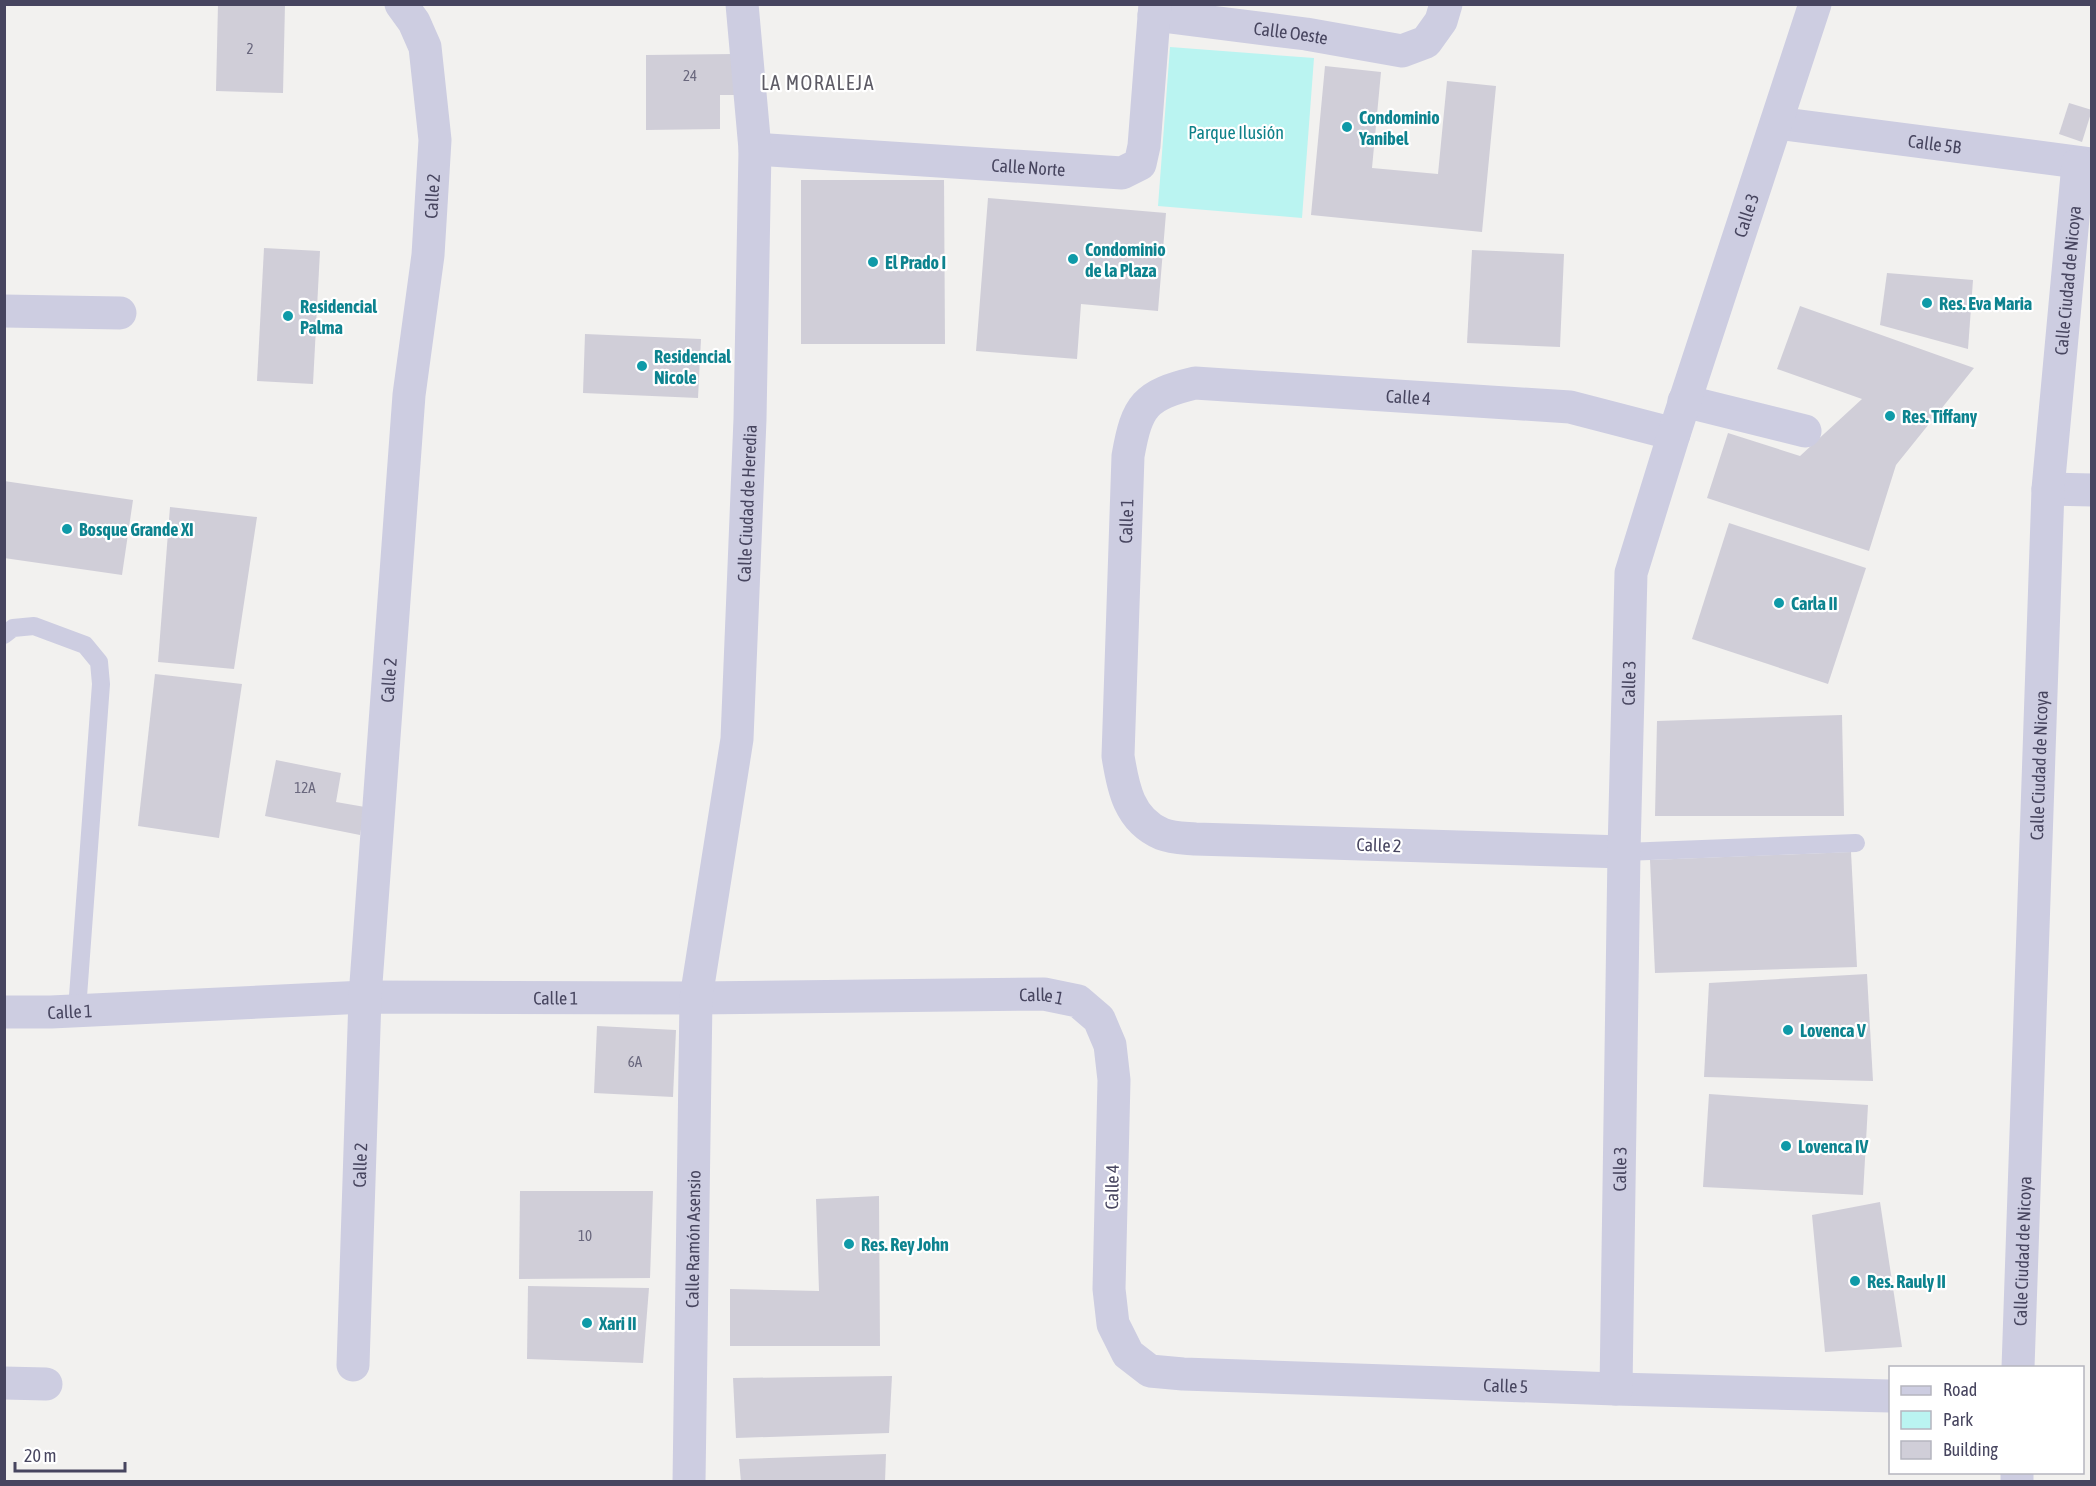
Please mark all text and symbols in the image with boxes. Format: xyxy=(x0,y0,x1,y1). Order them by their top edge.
street label: Calle Oeste xyxy=(1253,17,1330,48)
house number: 2 xyxy=(246,40,254,57)
house number: 24 xyxy=(683,67,697,84)
district label: LA MORALEJA xyxy=(761,71,875,94)
place label: Condominio Yanibel xyxy=(1358,107,1440,149)
marker: Condominio Yanibel xyxy=(1340,120,1354,134)
park label: Parque Ilusión xyxy=(1188,122,1284,143)
street label: Calle 5B xyxy=(1907,130,1963,157)
street label: Calle Norte xyxy=(991,154,1066,180)
street label: Calle 2 xyxy=(420,173,443,219)
street label: Calle 3 xyxy=(1729,190,1763,240)
street label: Calle Ciudad de Nicoya xyxy=(2050,205,2085,356)
place label: Condominio de la Plaza xyxy=(1085,239,1166,281)
place label: El Prado I xyxy=(885,252,946,273)
marker: Condominio de la Plaza xyxy=(1066,252,1080,266)
marker: El Prado I xyxy=(866,255,880,269)
place label: Res. Eva Maria xyxy=(1939,293,2032,314)
place label: Residencial Palma xyxy=(300,296,377,338)
marker: Res. Eva Maria xyxy=(1920,296,1934,310)
marker: Residencial Palma xyxy=(281,309,295,323)
place label: Residencial Nicole xyxy=(654,346,731,388)
marker: Residencial Nicole xyxy=(635,359,649,373)
street label: Calle 4 xyxy=(1385,385,1431,409)
place label: Res. Tiffany xyxy=(1902,406,1978,427)
marker: Res. Tiffany xyxy=(1883,409,1897,423)
street label: Calle Ciudad de Heredia xyxy=(733,424,760,583)
street label: Calle 1 xyxy=(1115,498,1137,544)
place label: Bosque Grande XI xyxy=(79,519,194,540)
marker: Bosque Grande XI xyxy=(60,522,74,536)
place label: Carla II xyxy=(1791,593,1838,614)
marker: Carla II xyxy=(1772,596,1786,610)
street label: Calle 2 xyxy=(376,657,400,703)
street label: Calle 3 xyxy=(1617,660,1639,706)
street label: Calle Ciudad de Nicoya xyxy=(2026,690,2052,841)
house number: 12A xyxy=(294,779,316,796)
street label: Calle 2 xyxy=(1356,834,1402,856)
street label: Calle 1 xyxy=(1019,983,1066,1008)
street label: Calle 1 xyxy=(533,987,578,1008)
street label: Calle 1 xyxy=(47,1000,93,1023)
place label: Lovenca V xyxy=(1800,1020,1866,1041)
marker: Lovenca V xyxy=(1781,1023,1795,1037)
house number: 6A xyxy=(628,1053,643,1070)
place label: Lovenca IV xyxy=(1798,1136,1868,1157)
marker: Lovenca IV xyxy=(1779,1139,1793,1153)
street label: Calle 2 xyxy=(348,1142,371,1188)
street label: Calle 3 xyxy=(1608,1146,1630,1192)
street label: Calle 4 xyxy=(1101,1164,1123,1210)
street label: Calle Ramón Asensio xyxy=(681,1170,704,1308)
street label: Calle Ciudad de Nicoya xyxy=(2009,1176,2035,1326)
house number: 10 xyxy=(578,1227,592,1244)
place label: Res. Rey John xyxy=(861,1234,949,1255)
marker: Res. Rey John xyxy=(842,1237,856,1251)
place label: Res. Rauly II xyxy=(1867,1271,1946,1292)
marker: Res. Rauly II xyxy=(1848,1274,1862,1288)
place label: Xari II xyxy=(598,1313,637,1334)
marker: Xari II xyxy=(580,1316,594,1330)
legend xyxy=(1889,1366,2084,1474)
street label: Calle 5 xyxy=(1483,1374,1529,1396)
text: Road xyxy=(1943,1379,1977,1400)
text: Park xyxy=(1943,1409,1973,1430)
scale bar xyxy=(15,1435,124,1473)
text: Building xyxy=(1943,1439,1998,1460)
text: 20 m xyxy=(24,1445,56,1466)

